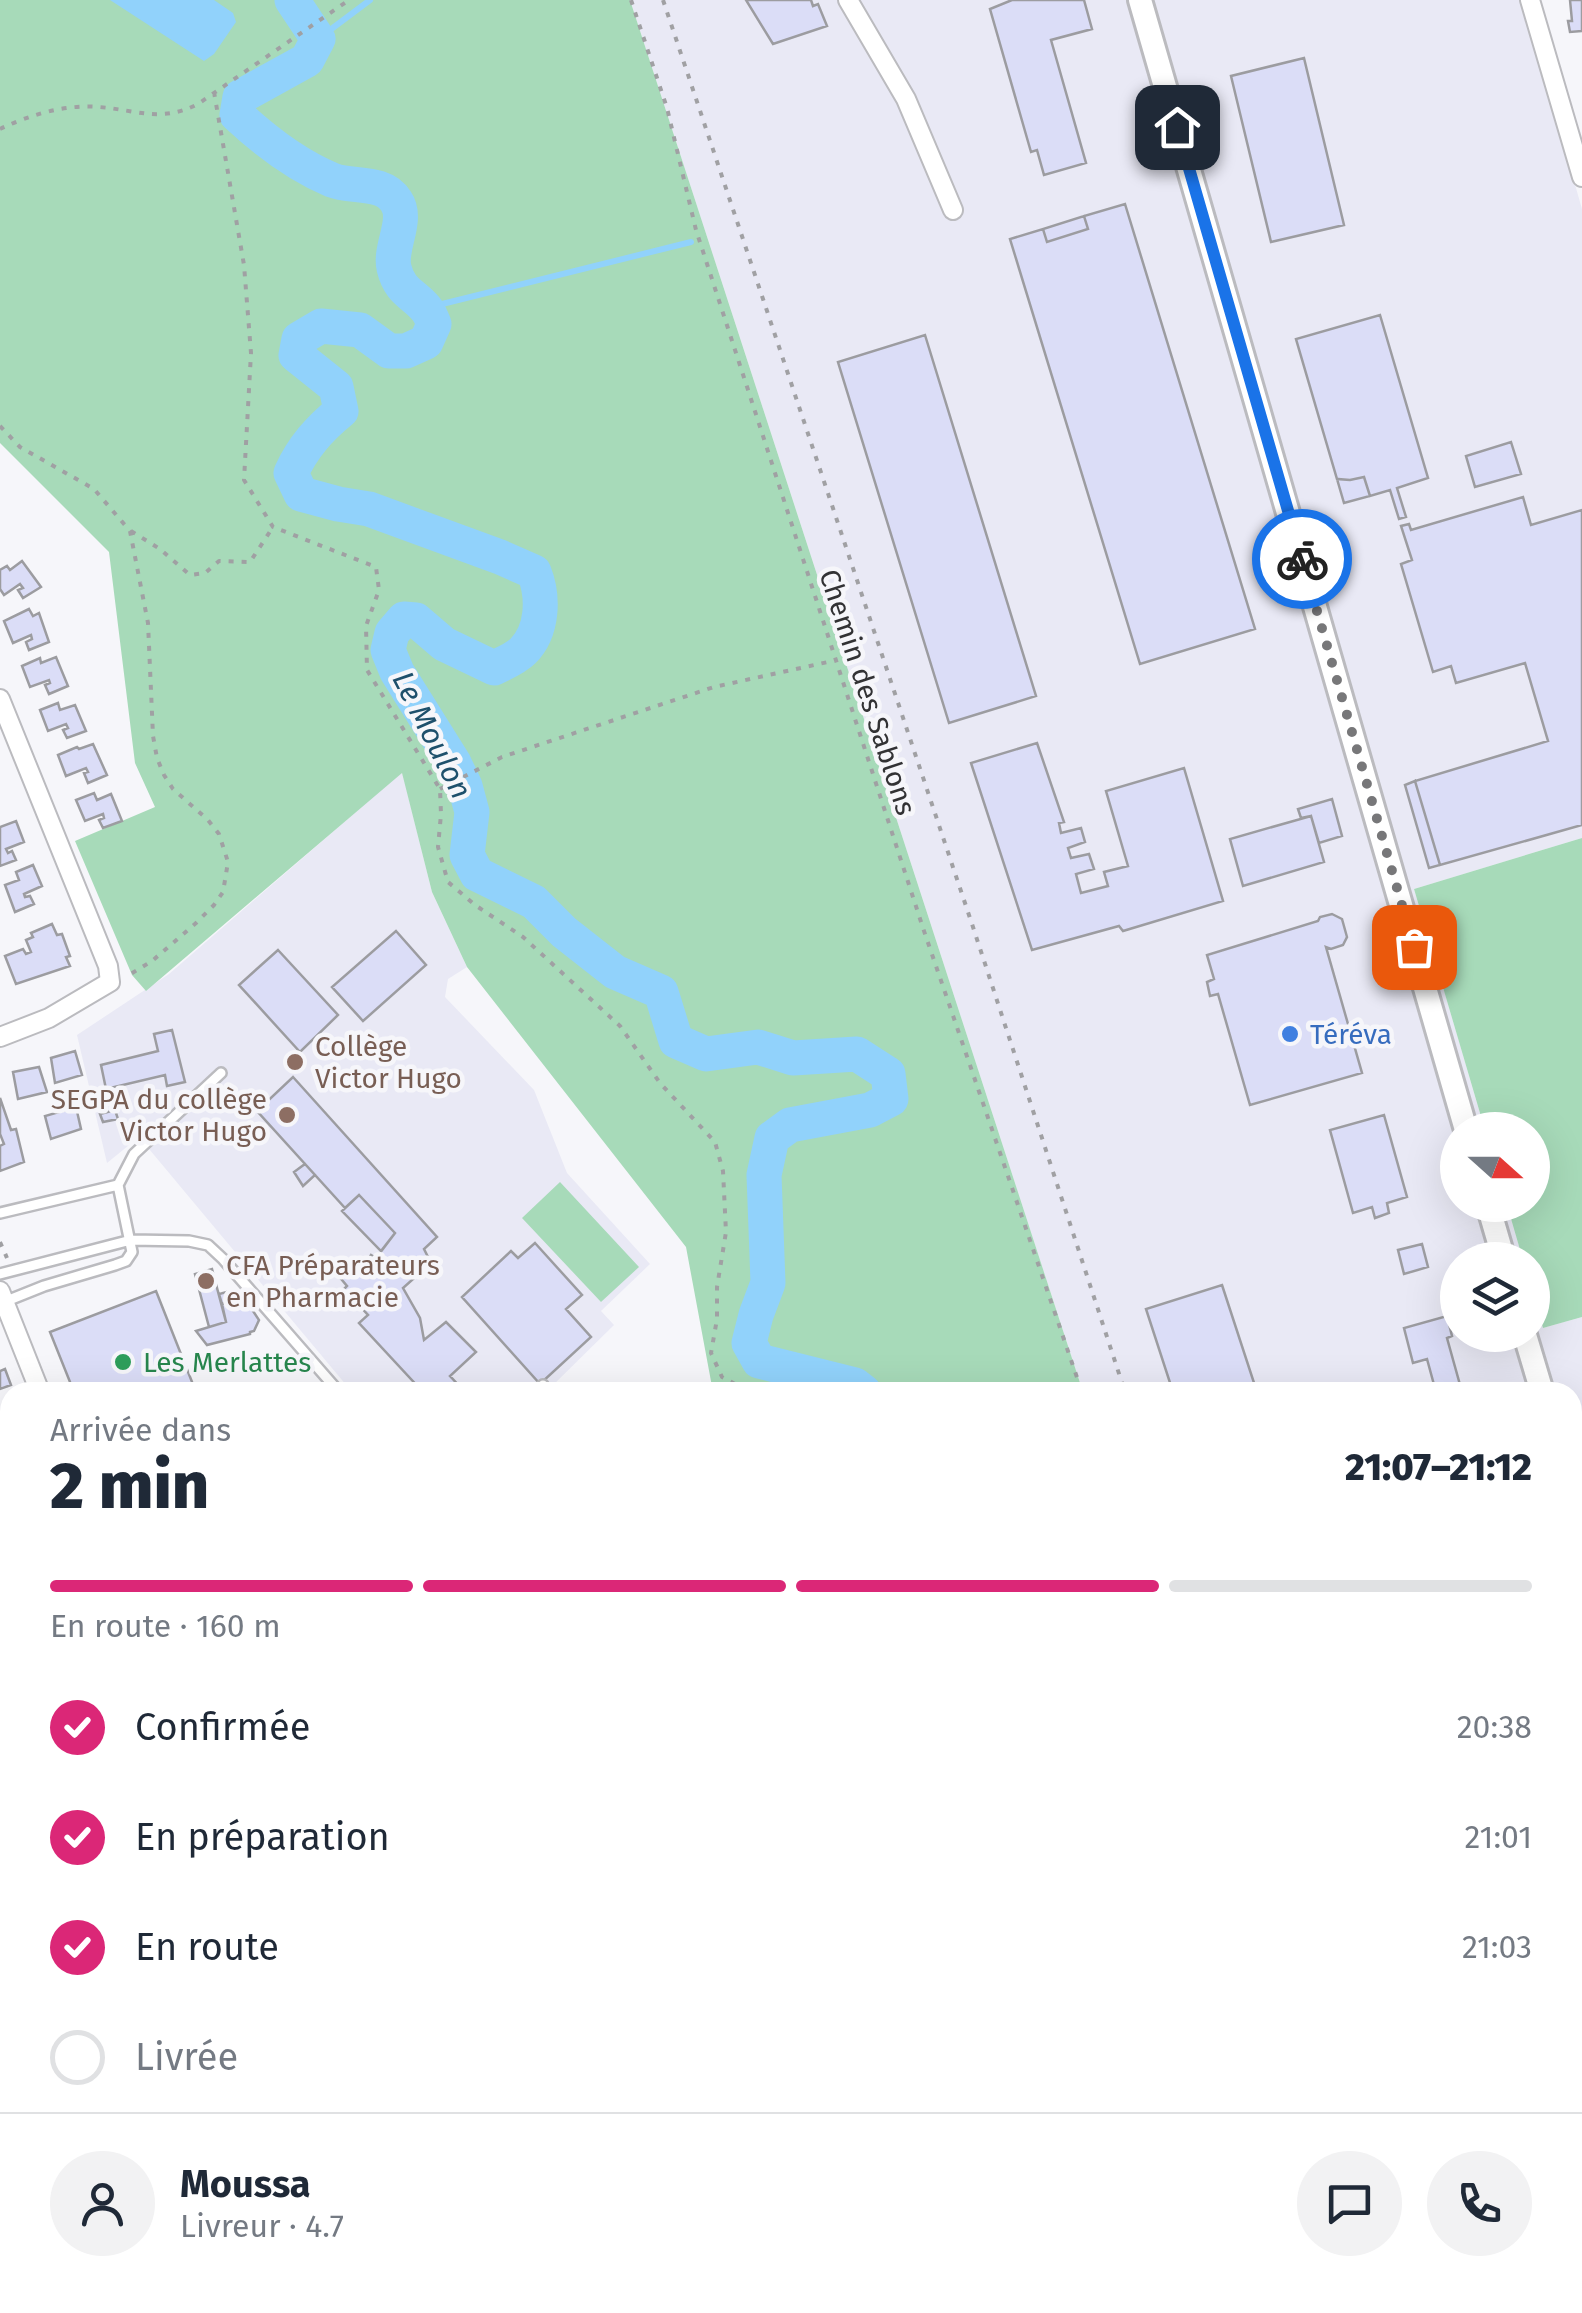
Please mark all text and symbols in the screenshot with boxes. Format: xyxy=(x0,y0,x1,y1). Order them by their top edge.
pin xyxy=(1135,85,1220,170)
icon: home xyxy=(1150,100,1205,155)
courier xyxy=(1252,509,1352,609)
icon: bike xyxy=(1275,532,1330,587)
street label: Chemin des Sablons xyxy=(812,565,923,819)
water label: Le Moulon xyxy=(385,665,479,805)
pin xyxy=(1372,905,1457,990)
icon: bag xyxy=(1387,920,1442,975)
place label: Téréva xyxy=(1310,1018,1392,1051)
marker: Téréva xyxy=(1279,1023,1301,1045)
place label: Collège Victor Hugo xyxy=(315,1030,462,1095)
marker: Collège Victor Hugo xyxy=(284,1051,306,1073)
place label: SEGPA du collège Victor Hugo xyxy=(51,1083,267,1148)
marker: SEGPA du collège Victor Hugo xyxy=(276,1104,298,1126)
north arrow xyxy=(1440,1112,1550,1222)
map controls xyxy=(1440,1112,1550,1352)
button: layers xyxy=(1440,1242,1550,1352)
place label: CFA Préparateurs en Pharmacie xyxy=(226,1249,440,1314)
marker: CFA Préparateurs en Pharmacie xyxy=(195,1270,217,1292)
place label: Les Merlattes xyxy=(143,1346,311,1379)
marker: Les Merlattes xyxy=(112,1351,134,1373)
text: Arrivée dans xyxy=(50,1411,231,1449)
text: 21:07–21:12 xyxy=(1345,1444,1532,1490)
text: 2 min xyxy=(50,1447,209,1525)
text: En route · 160 m xyxy=(50,1607,281,1645)
icon: check xyxy=(50,1700,105,1755)
text: Confirmée xyxy=(135,1704,311,1750)
text: 20:38 xyxy=(1457,1708,1532,1746)
icon: check xyxy=(50,1810,105,1865)
text: En préparation xyxy=(135,1814,390,1860)
text: 21:01 xyxy=(1465,1818,1532,1856)
icon: check xyxy=(50,1920,105,1975)
text: En route xyxy=(135,1924,279,1970)
text: 21:03 xyxy=(1462,1928,1532,1966)
text: Livrée xyxy=(135,2034,238,2080)
button: person xyxy=(50,2151,155,2256)
button: chat xyxy=(1297,2151,1402,2256)
button: phone xyxy=(1427,2151,1532,2256)
text: Moussa xyxy=(180,2161,311,2207)
text: Livreur · 4.7 xyxy=(180,2207,344,2245)

